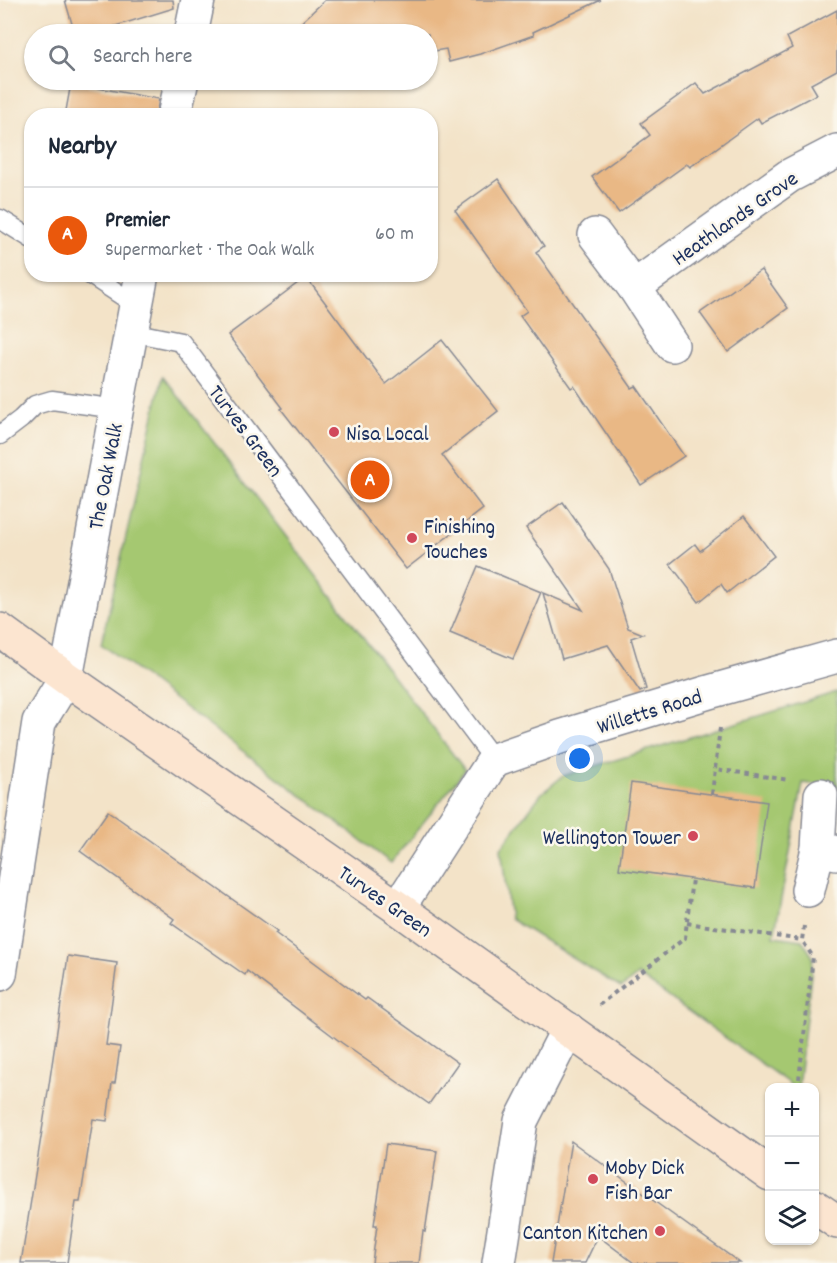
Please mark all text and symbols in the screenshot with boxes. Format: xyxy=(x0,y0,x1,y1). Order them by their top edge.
search box xyxy=(24,24,438,90)
icon: search xyxy=(45,41,78,74)
text: Search here xyxy=(93,42,192,73)
text: Nearby xyxy=(48,129,116,166)
street label: Heathlands Grove xyxy=(667,165,805,275)
text: Premier xyxy=(105,206,170,237)
text: A xyxy=(62,221,73,249)
text: 60 m xyxy=(375,221,414,249)
text: Supermarket · The Oak Walk xyxy=(105,237,315,265)
street label: Turves Green xyxy=(199,379,289,485)
place label: Nisa Local xyxy=(346,420,429,451)
street label: The Oak Walk xyxy=(82,421,133,533)
marker: Nisa Local xyxy=(327,425,341,439)
pin: A xyxy=(350,458,389,502)
place label: Finishing Touches xyxy=(424,513,495,569)
marker: Finishing Touches xyxy=(405,531,419,545)
street label: Willetts Road xyxy=(594,683,706,744)
your location xyxy=(565,744,594,773)
place label: Wellington Tower xyxy=(543,824,682,855)
marker: Wellington Tower xyxy=(686,829,700,843)
street label: Turves Green xyxy=(331,859,437,947)
map controls xyxy=(765,1083,819,1245)
button: + xyxy=(765,1083,819,1137)
button: − xyxy=(765,1137,819,1191)
place label: Moby Dick Fish Bar xyxy=(605,1154,684,1210)
marker: Moby Dick Fish Bar xyxy=(586,1172,600,1186)
button: layers xyxy=(765,1191,819,1245)
place label: Canton Kitchen xyxy=(522,1219,648,1250)
marker: Canton Kitchen xyxy=(653,1224,667,1238)

